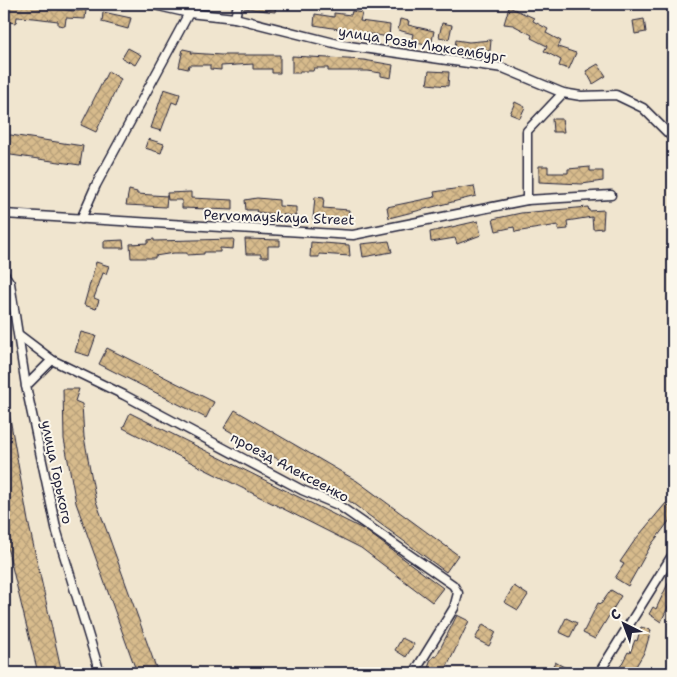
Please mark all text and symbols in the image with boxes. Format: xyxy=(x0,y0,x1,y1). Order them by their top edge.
street label: улица Розы Люксембург xyxy=(337,22,508,66)
street label: Pervomayskaya Street xyxy=(203,205,355,229)
street label: улица Горького xyxy=(37,418,77,526)
street label: проезд Алексеенко xyxy=(228,428,352,506)
north arrow xyxy=(600,600,650,650)
text: С xyxy=(606,605,625,624)

